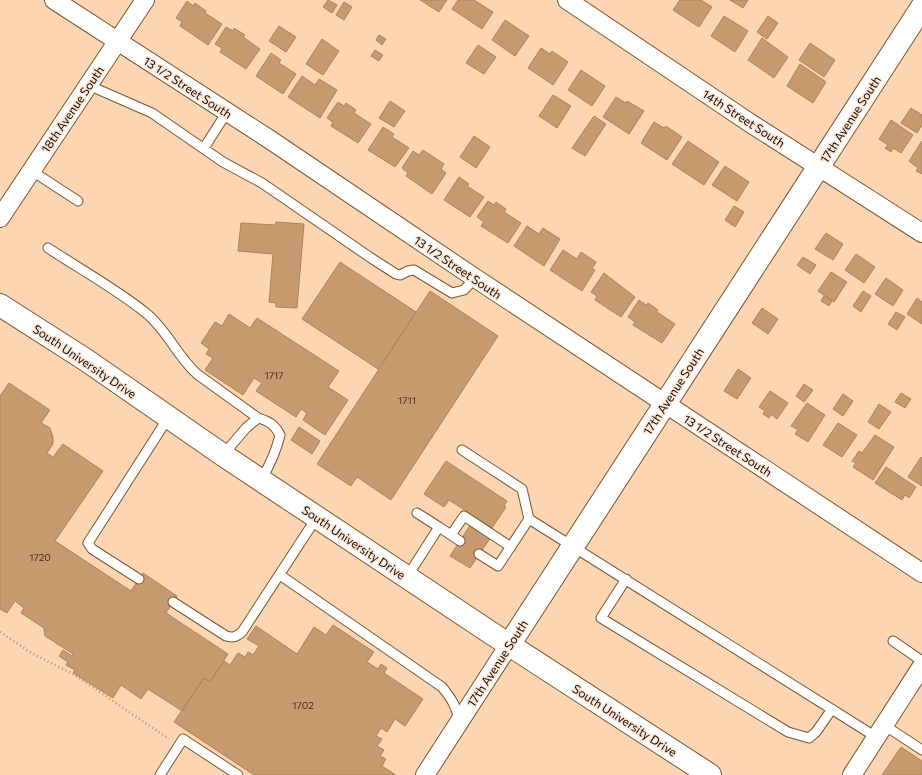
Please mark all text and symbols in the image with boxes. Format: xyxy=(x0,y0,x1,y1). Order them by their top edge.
street label: 13 1/2 Street South xyxy=(141,53,235,121)
street label: 18th Avenue South xyxy=(38,63,106,155)
street label: 17th Avenue South xyxy=(817,73,883,165)
street label: 14th Street South xyxy=(700,86,788,150)
street label: 13 1/2 Street South xyxy=(412,233,504,301)
street label: South University Drive xyxy=(31,321,139,401)
street label: 17th Avenue South xyxy=(640,345,706,437)
house number: 1717 xyxy=(264,369,284,381)
house number: 1711 xyxy=(398,394,416,406)
street label: 13 1/2 Street South xyxy=(681,411,775,479)
street label: South University Drive xyxy=(300,502,408,582)
house number: 1720 xyxy=(29,551,51,563)
street label: 17th Avenue South xyxy=(464,617,530,709)
street label: South University Drive xyxy=(570,681,680,759)
house number: 1702 xyxy=(292,699,314,711)

